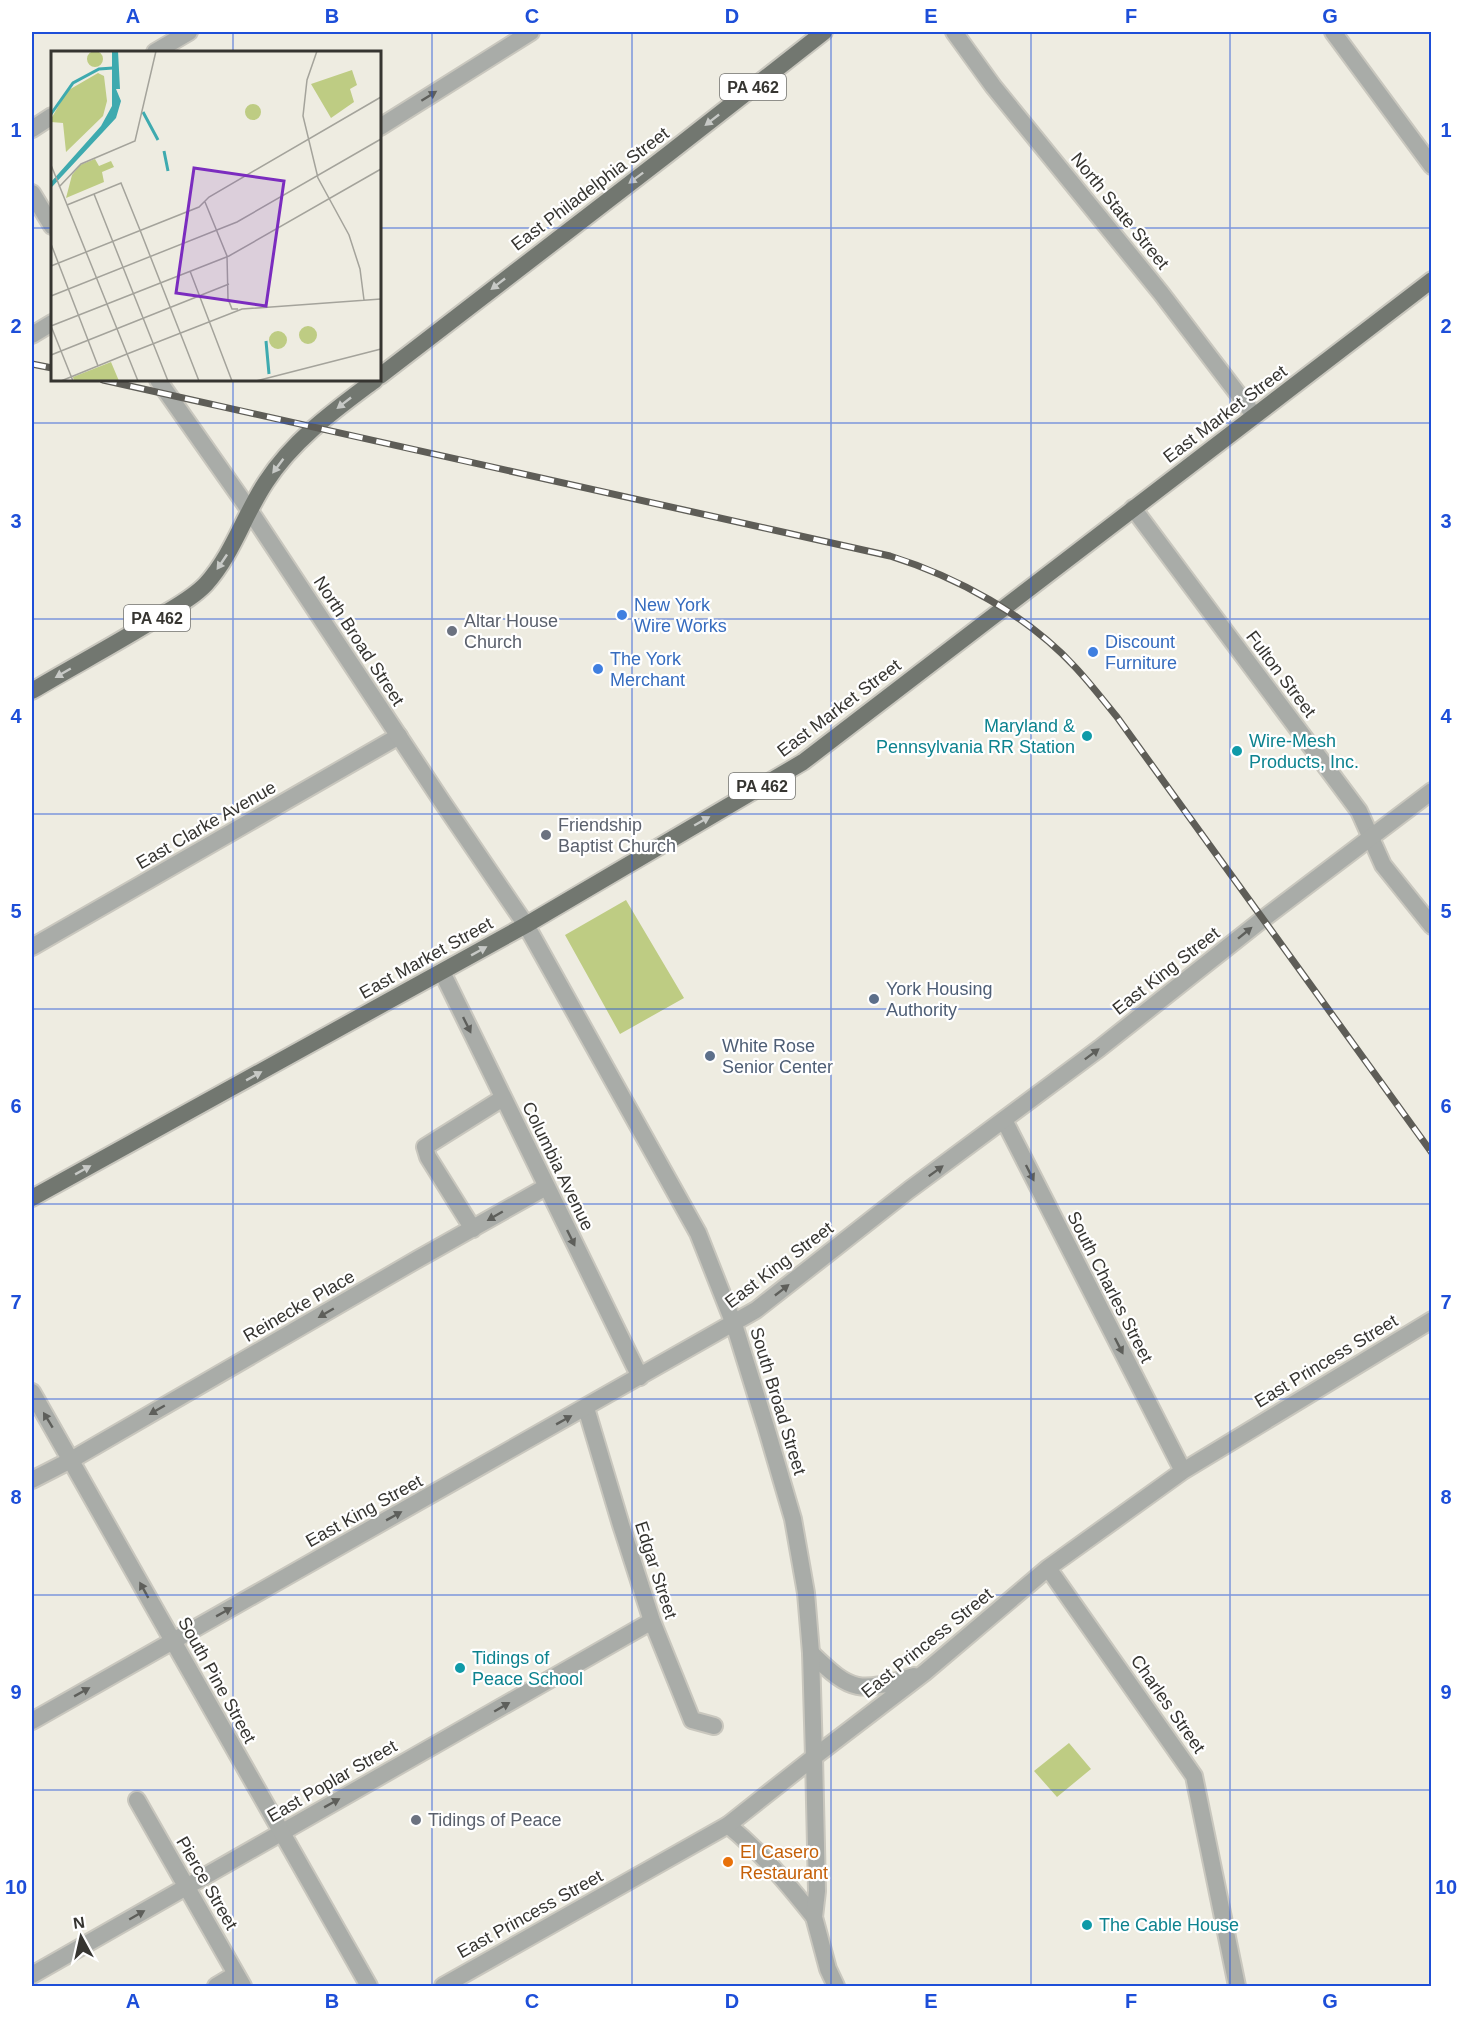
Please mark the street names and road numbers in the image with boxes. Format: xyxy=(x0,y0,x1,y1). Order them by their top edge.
road number: PA 462 xyxy=(720,74,786,100)
street label: East Philadelphia Street xyxy=(507,123,673,255)
street label: North State Street xyxy=(1067,149,1173,273)
street label: East Market Street xyxy=(1159,361,1291,467)
street label: North Broad Street xyxy=(310,573,408,709)
road number: PA 462 xyxy=(124,605,190,631)
street label: Fulton Street xyxy=(1242,627,1320,721)
street label: East Market Street xyxy=(773,655,905,761)
road number: PA 462 xyxy=(729,773,795,799)
street label: East Clarke Avenue xyxy=(133,777,279,873)
street label: East Market Street xyxy=(356,913,496,1003)
street label: East King Street xyxy=(1109,923,1223,1019)
street label: Columbia Avenue xyxy=(518,1098,598,1234)
street label: South Charles Street xyxy=(1063,1208,1157,1366)
street label: East King Street xyxy=(721,1218,837,1312)
street label: Reinecke Place xyxy=(240,1266,358,1346)
street label: East Princess Street xyxy=(1251,1310,1401,1412)
street label: South Broad Street xyxy=(746,1325,810,1477)
street label: East King Street xyxy=(302,1471,426,1551)
street label: Edgar Street xyxy=(631,1519,681,1621)
street label: East Princess Street xyxy=(857,1584,997,1702)
street label: South Pine Street xyxy=(174,1613,260,1747)
street label: Charles Street xyxy=(1127,1651,1209,1757)
street label: East Poplar Street xyxy=(264,1736,400,1826)
street label: Pierce Street xyxy=(172,1833,242,1933)
street label: East Princess Street xyxy=(454,1866,606,1962)

